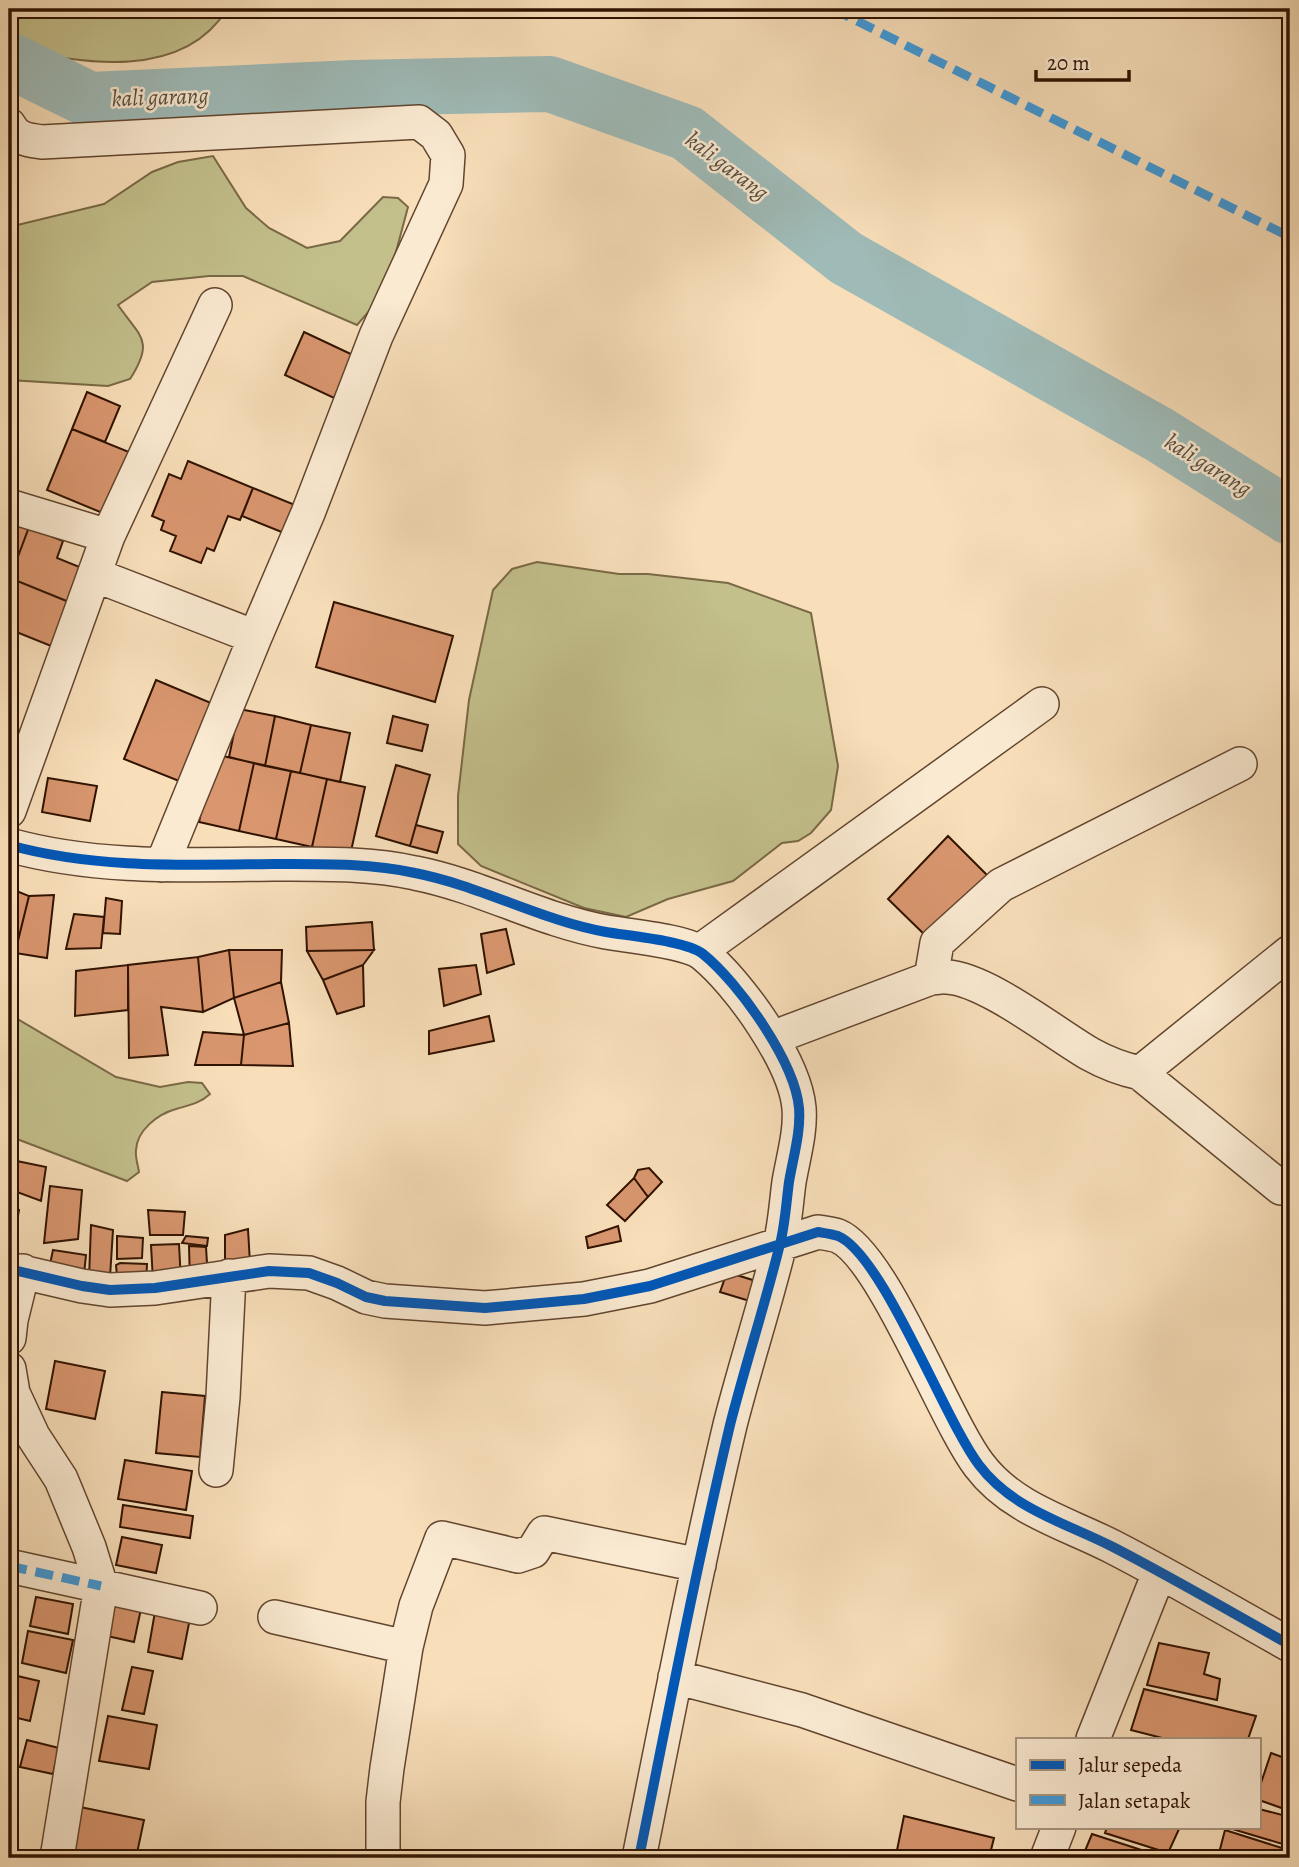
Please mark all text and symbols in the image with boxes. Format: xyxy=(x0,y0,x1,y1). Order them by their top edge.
scale bar xyxy=(1036,38,1129,82)
text: 20 m xyxy=(1047,49,1090,77)
water label: kali garang xyxy=(111,80,209,114)
water label: kali garang xyxy=(679,124,775,208)
water label: kali garang xyxy=(1159,426,1257,504)
legend xyxy=(1016,1738,1260,1828)
text: Jalur sepeda xyxy=(1078,1751,1182,1779)
text: Jalan setapak xyxy=(1078,1787,1191,1815)

